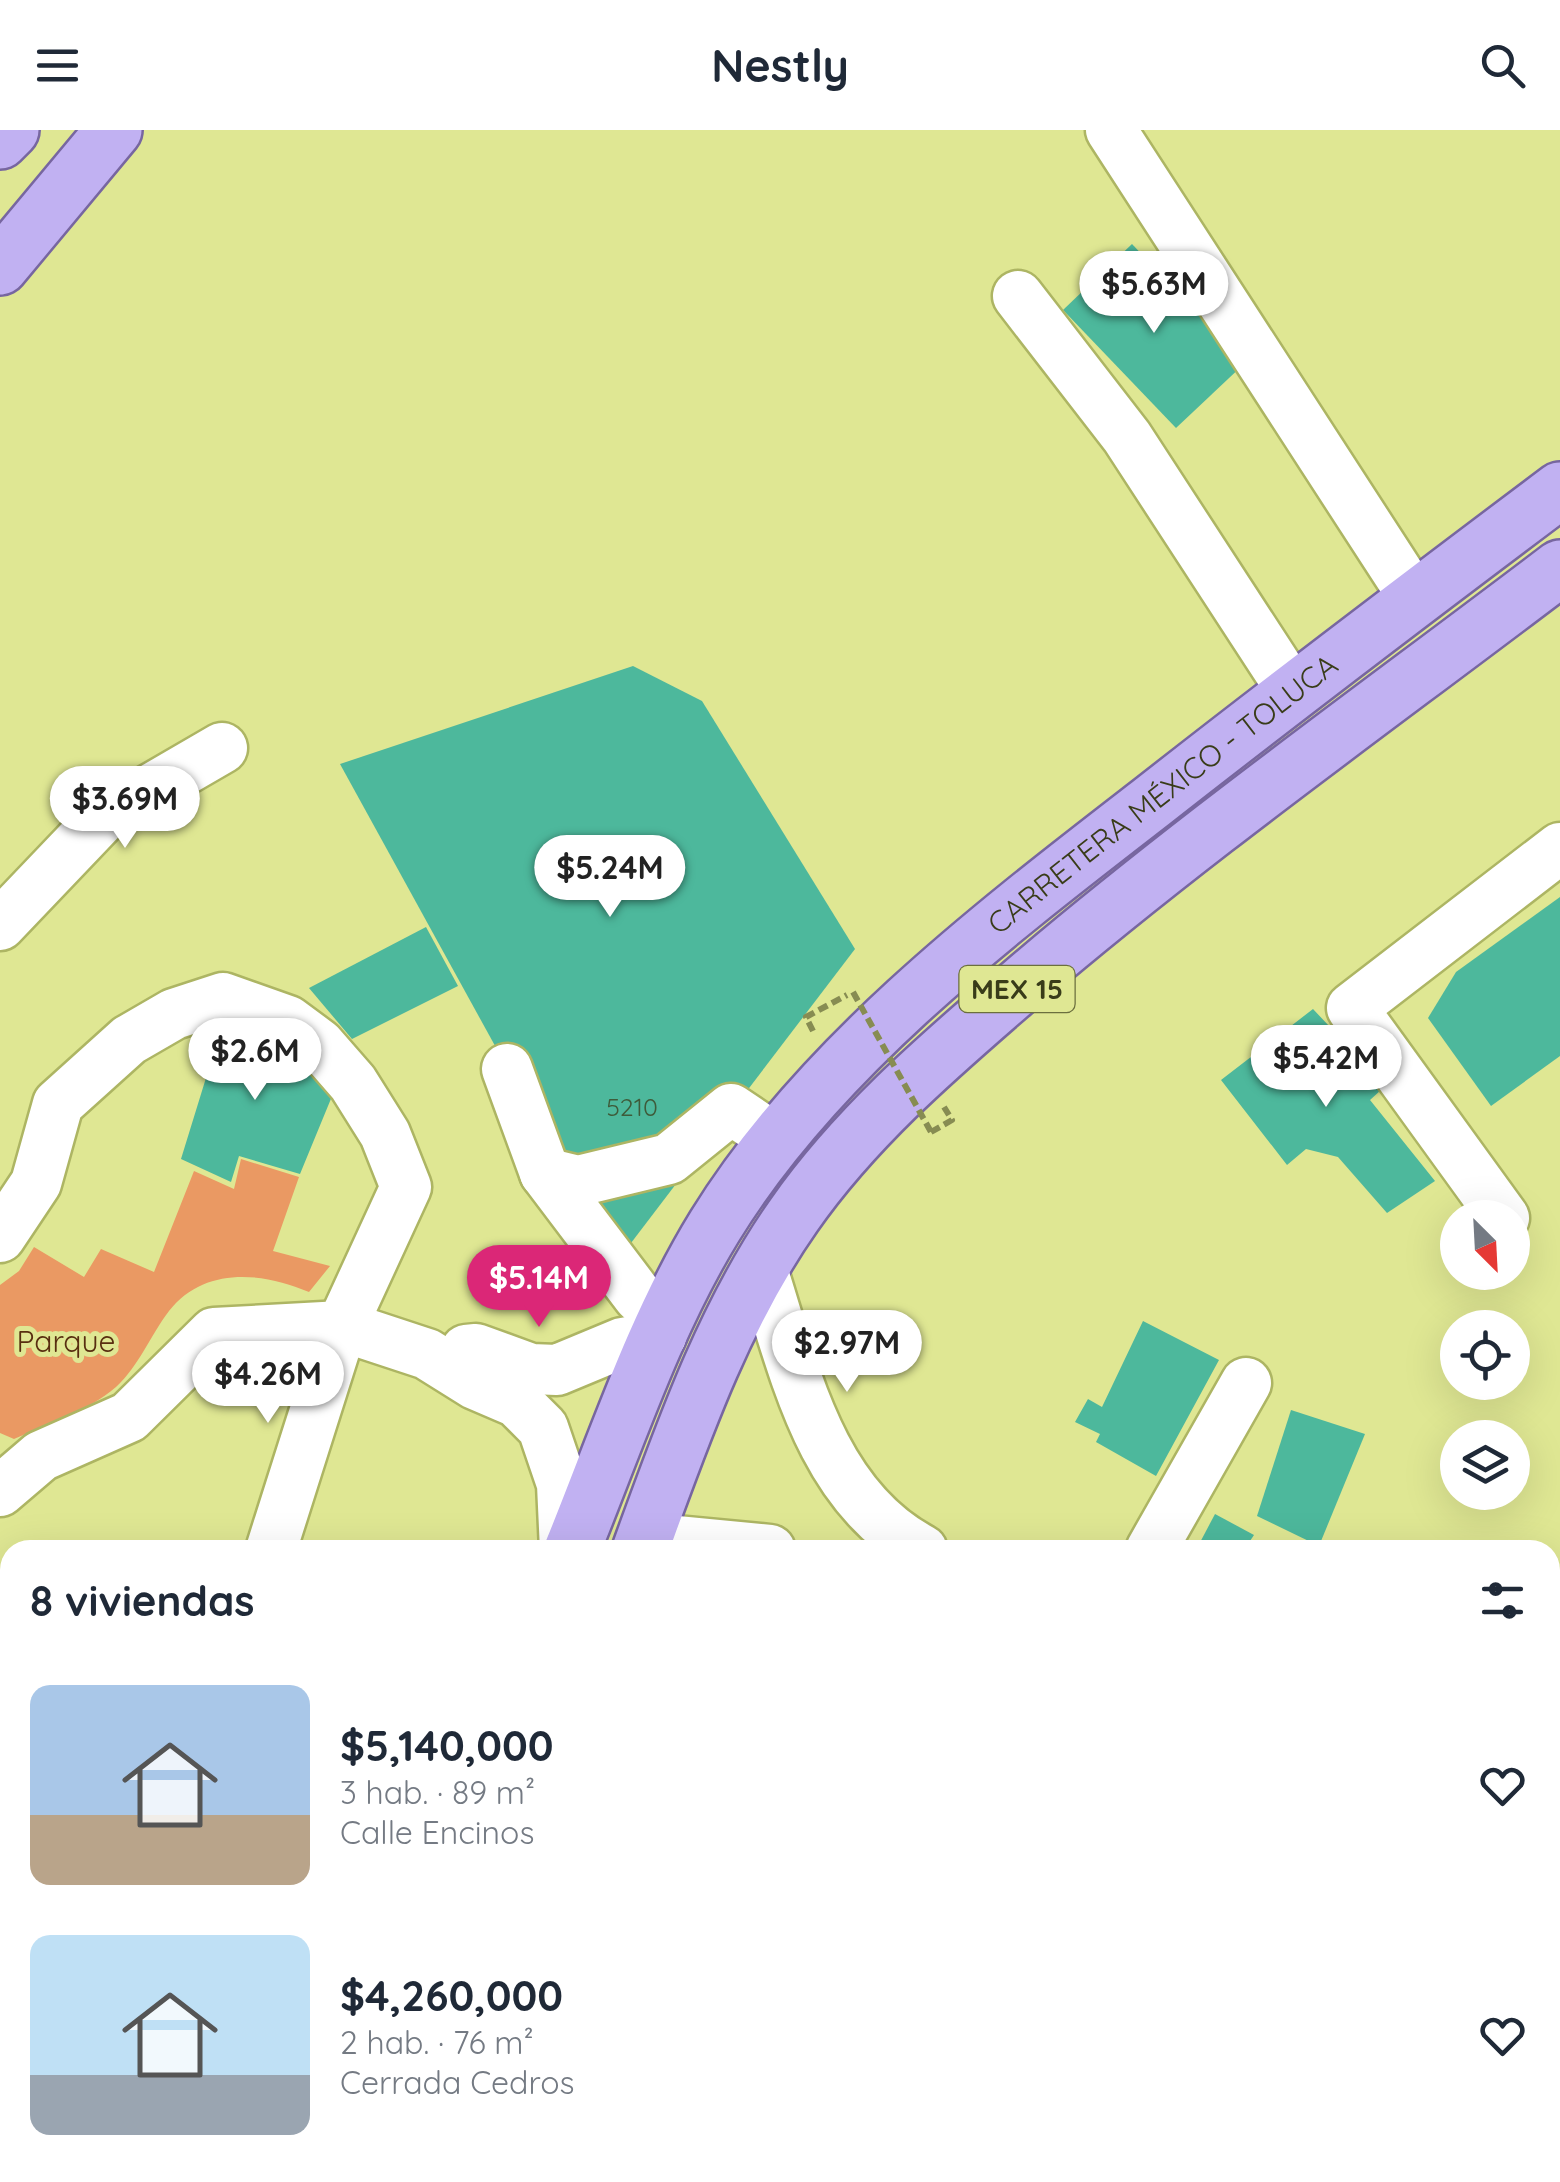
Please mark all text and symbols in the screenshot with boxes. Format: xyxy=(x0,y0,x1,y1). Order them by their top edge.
text: Nestly xyxy=(711,37,849,93)
icon: menu xyxy=(30,38,85,93)
icon: search xyxy=(1475,38,1530,93)
pin: $5.63M xyxy=(1073,251,1235,336)
text: $5.63M xyxy=(1101,263,1207,303)
street label: CARRETERA MÉXICO - TOLUCA xyxy=(980,645,1345,942)
pin: $3.69M xyxy=(44,766,206,851)
text: $3.69M xyxy=(72,778,178,818)
pin: $5.24M xyxy=(529,835,691,920)
text: $5.24M xyxy=(556,847,664,887)
road number: MEX 15 xyxy=(960,966,1074,1012)
pin: $2.6M xyxy=(185,1018,325,1103)
pin: $5.42M xyxy=(1245,1025,1407,1110)
text: $2.6M xyxy=(210,1030,300,1070)
text: $5.42M xyxy=(1273,1037,1379,1077)
house number: 5210 xyxy=(606,1091,658,1122)
north arrow xyxy=(1440,1200,1530,1290)
map controls xyxy=(1440,1200,1530,1510)
pin: $5.14M xyxy=(458,1245,620,1330)
text: $5.14M xyxy=(489,1257,589,1297)
pin: $2.97M xyxy=(766,1310,928,1395)
button: locate xyxy=(1440,1310,1530,1400)
park label: Parque xyxy=(17,1322,116,1360)
text: $2.97M xyxy=(794,1322,900,1362)
pin: $4.26M xyxy=(187,1341,349,1426)
text: $4.26M xyxy=(214,1353,322,1393)
button: layers xyxy=(1440,1420,1530,1510)
icon: filters xyxy=(1475,1573,1530,1628)
text: 8 viviendas xyxy=(30,1574,255,1627)
text: $5,140,000 xyxy=(340,1719,554,1772)
icon: home xyxy=(110,1725,230,1845)
icon: heart xyxy=(1475,1758,1530,1813)
text: 3 hab. · 89 m² xyxy=(340,1772,535,1812)
text: Calle Encinos xyxy=(340,1812,534,1852)
text: $4,260,000 xyxy=(340,1969,563,2022)
icon: home xyxy=(110,1975,230,2095)
icon: heart xyxy=(1475,2008,1530,2063)
text: 2 hab. · 76 m² xyxy=(340,2022,534,2062)
text: Cerrada Cedros xyxy=(340,2062,574,2102)

